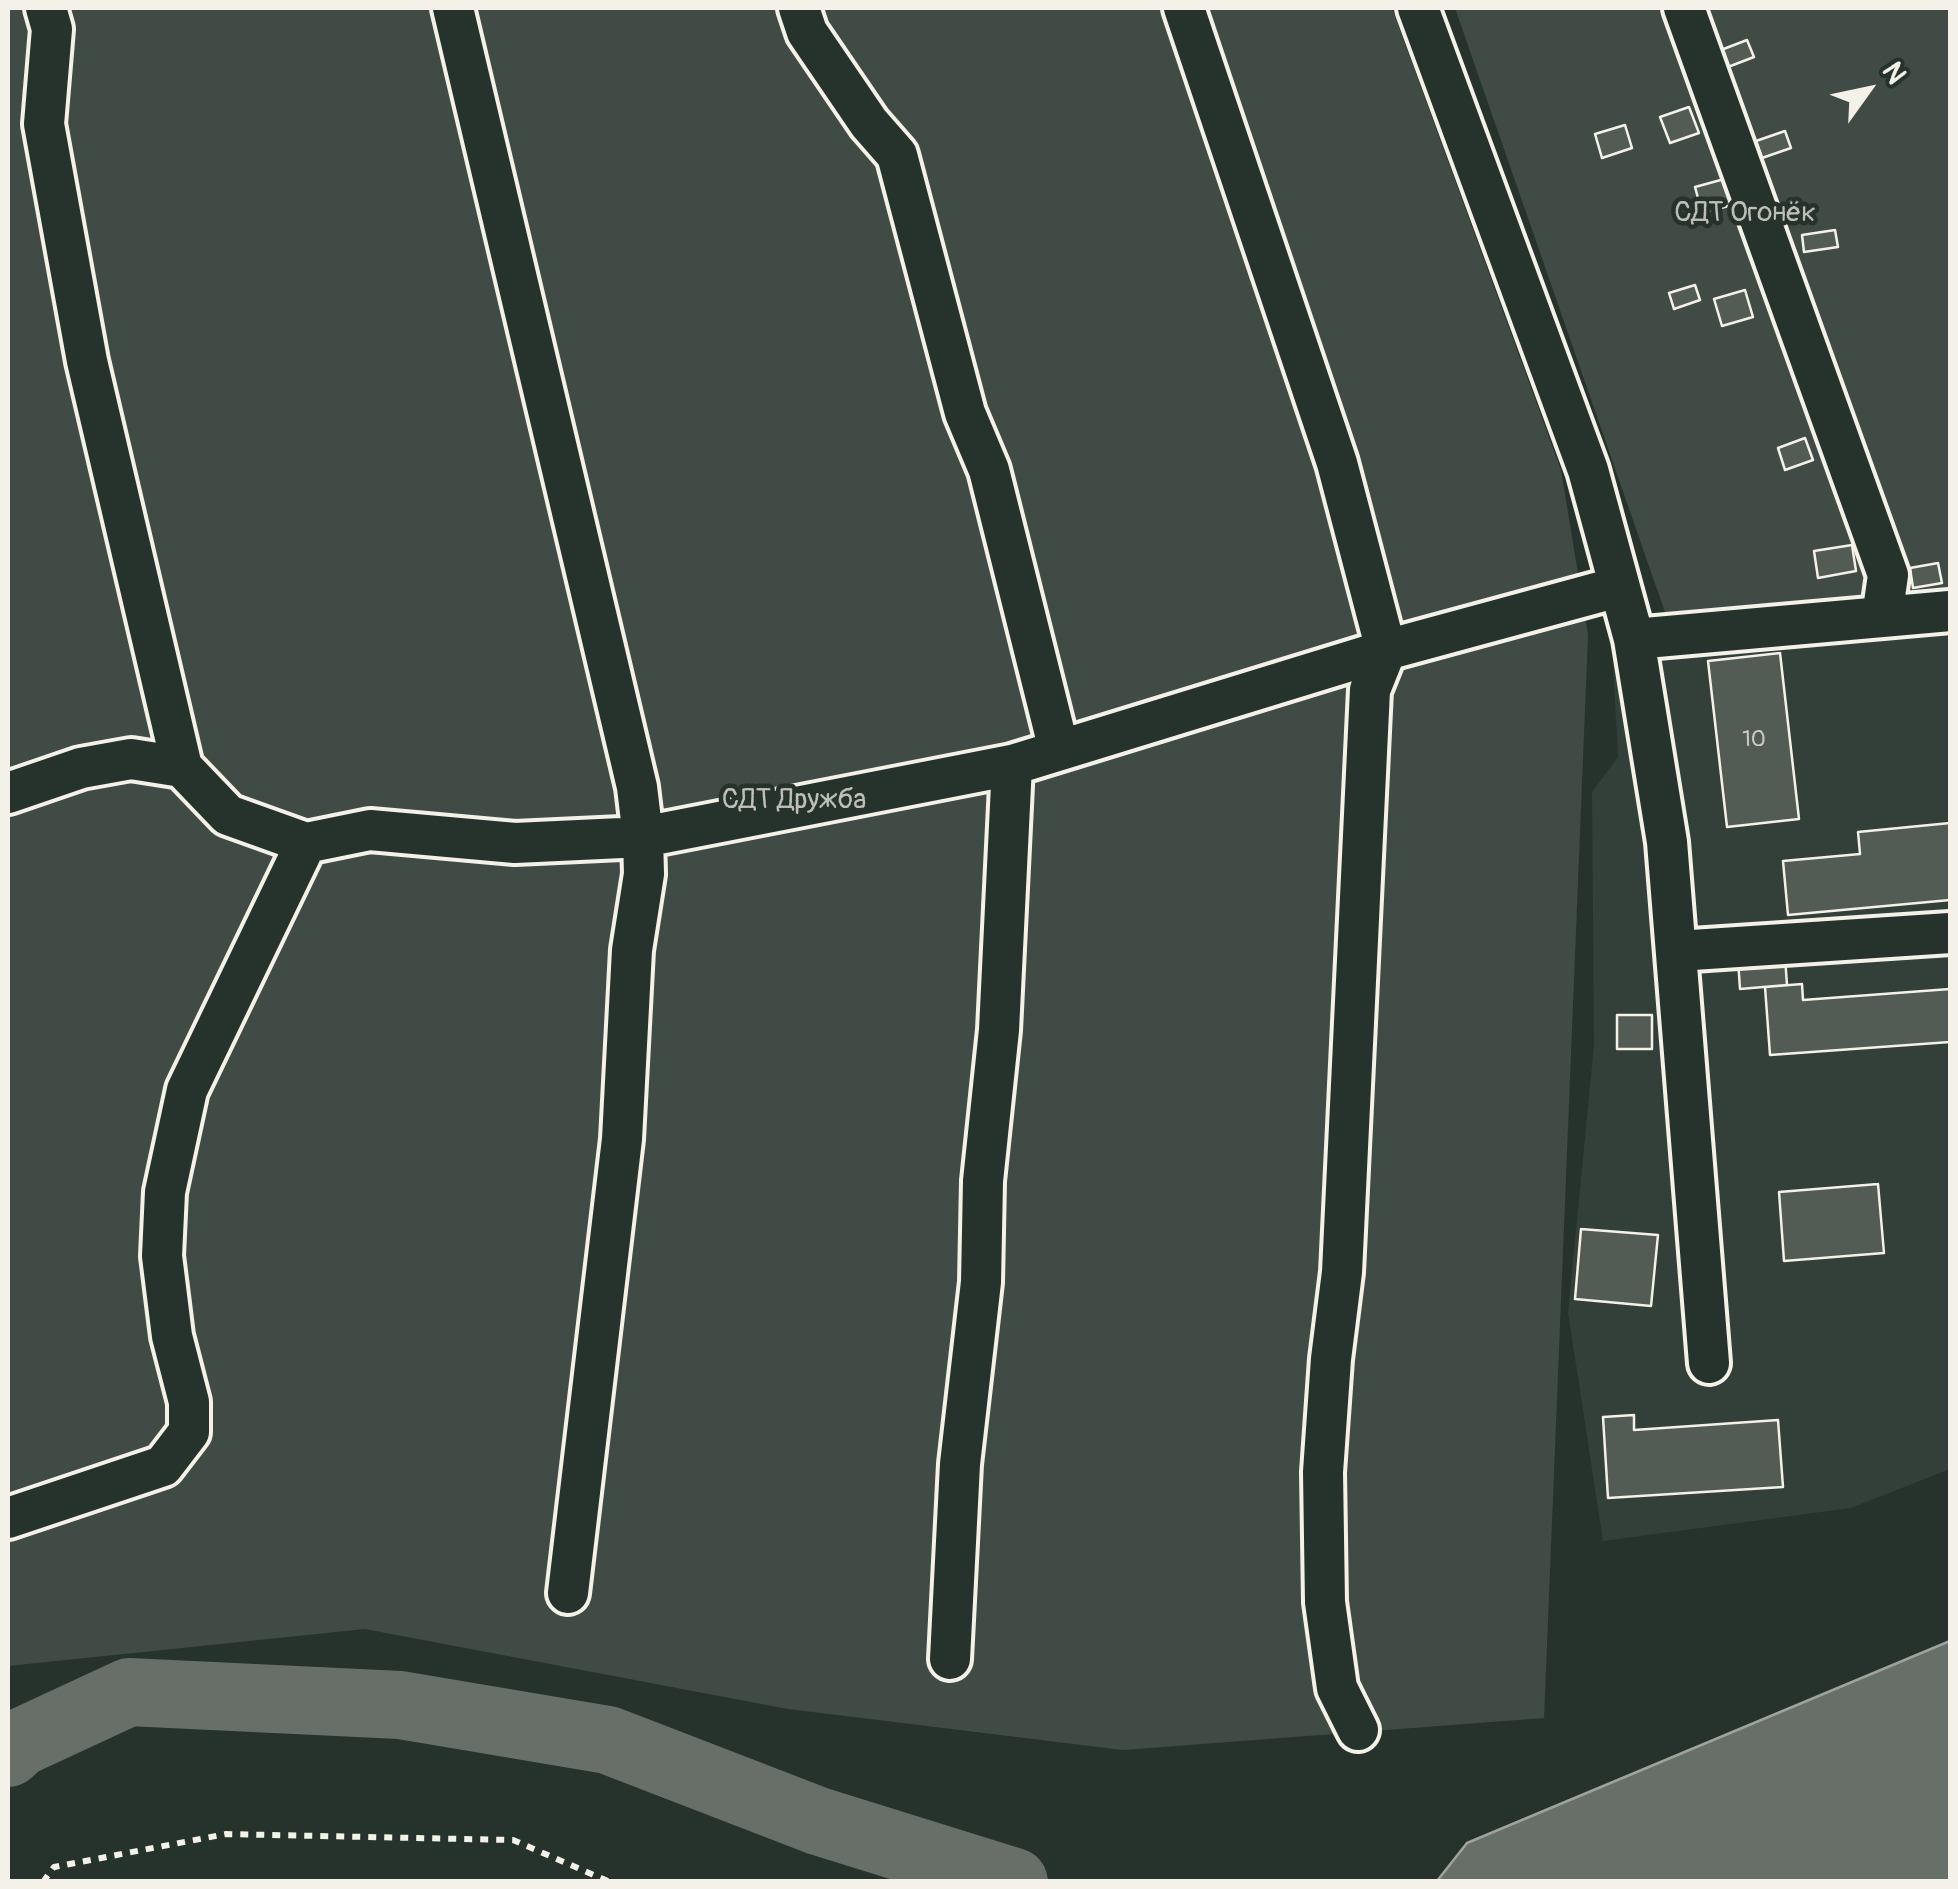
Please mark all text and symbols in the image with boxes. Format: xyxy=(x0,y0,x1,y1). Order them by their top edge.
north arrow xyxy=(1818,40,1918,140)
text: N xyxy=(1874,56,1913,91)
park label: СДТ Огонёк xyxy=(1674,197,1816,231)
house number: 10 xyxy=(1742,727,1766,753)
park label: СДТ Дружба xyxy=(722,784,866,818)

